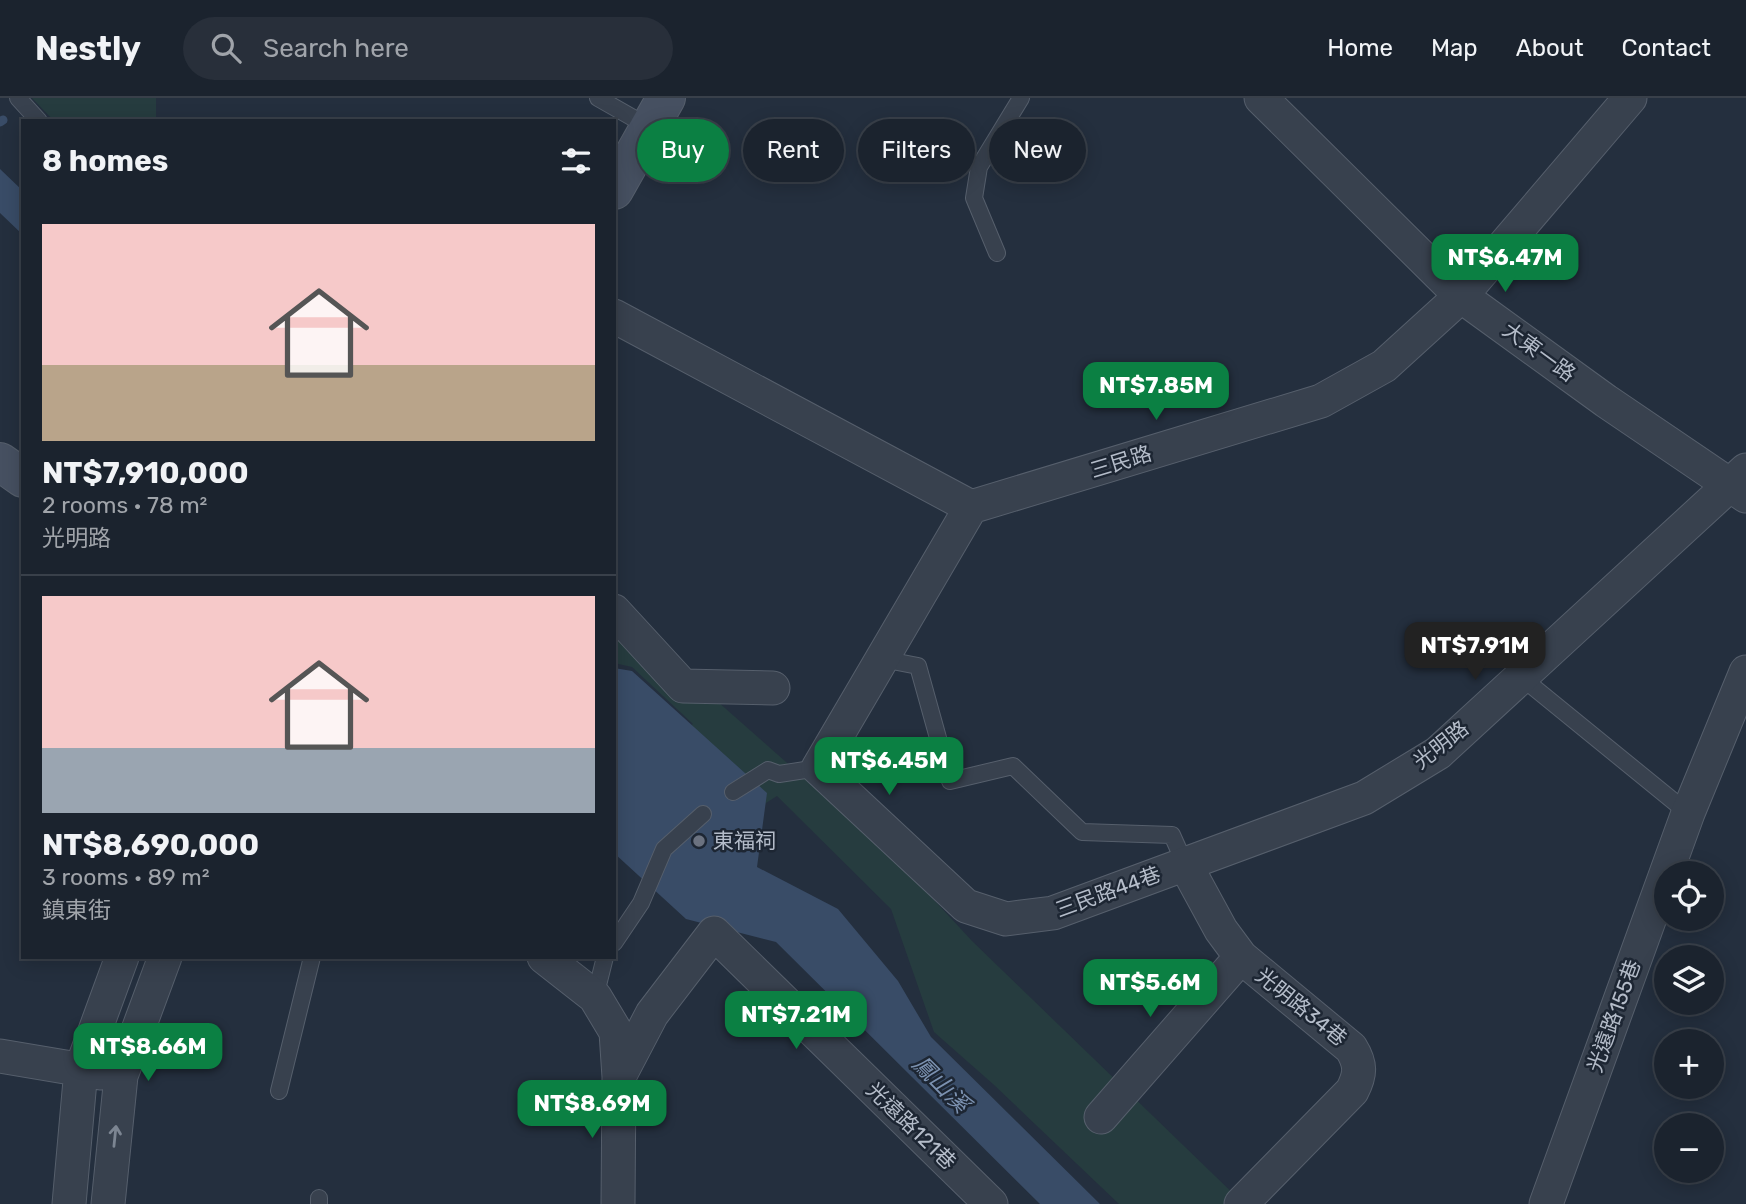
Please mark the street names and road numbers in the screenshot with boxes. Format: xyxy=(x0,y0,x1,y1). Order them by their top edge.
street label: 大東一路 xyxy=(1498,317,1581,386)
street label: 三民路 xyxy=(1087,440,1155,483)
street label: 光明路 xyxy=(1408,715,1473,774)
street label: 三民路44巷 xyxy=(1052,861,1164,922)
street label: 光遠路155巷 xyxy=(1582,956,1645,1076)
street label: 光明路34巷 xyxy=(1251,962,1352,1051)
street label: 光遠路121巷 xyxy=(862,1077,961,1174)

